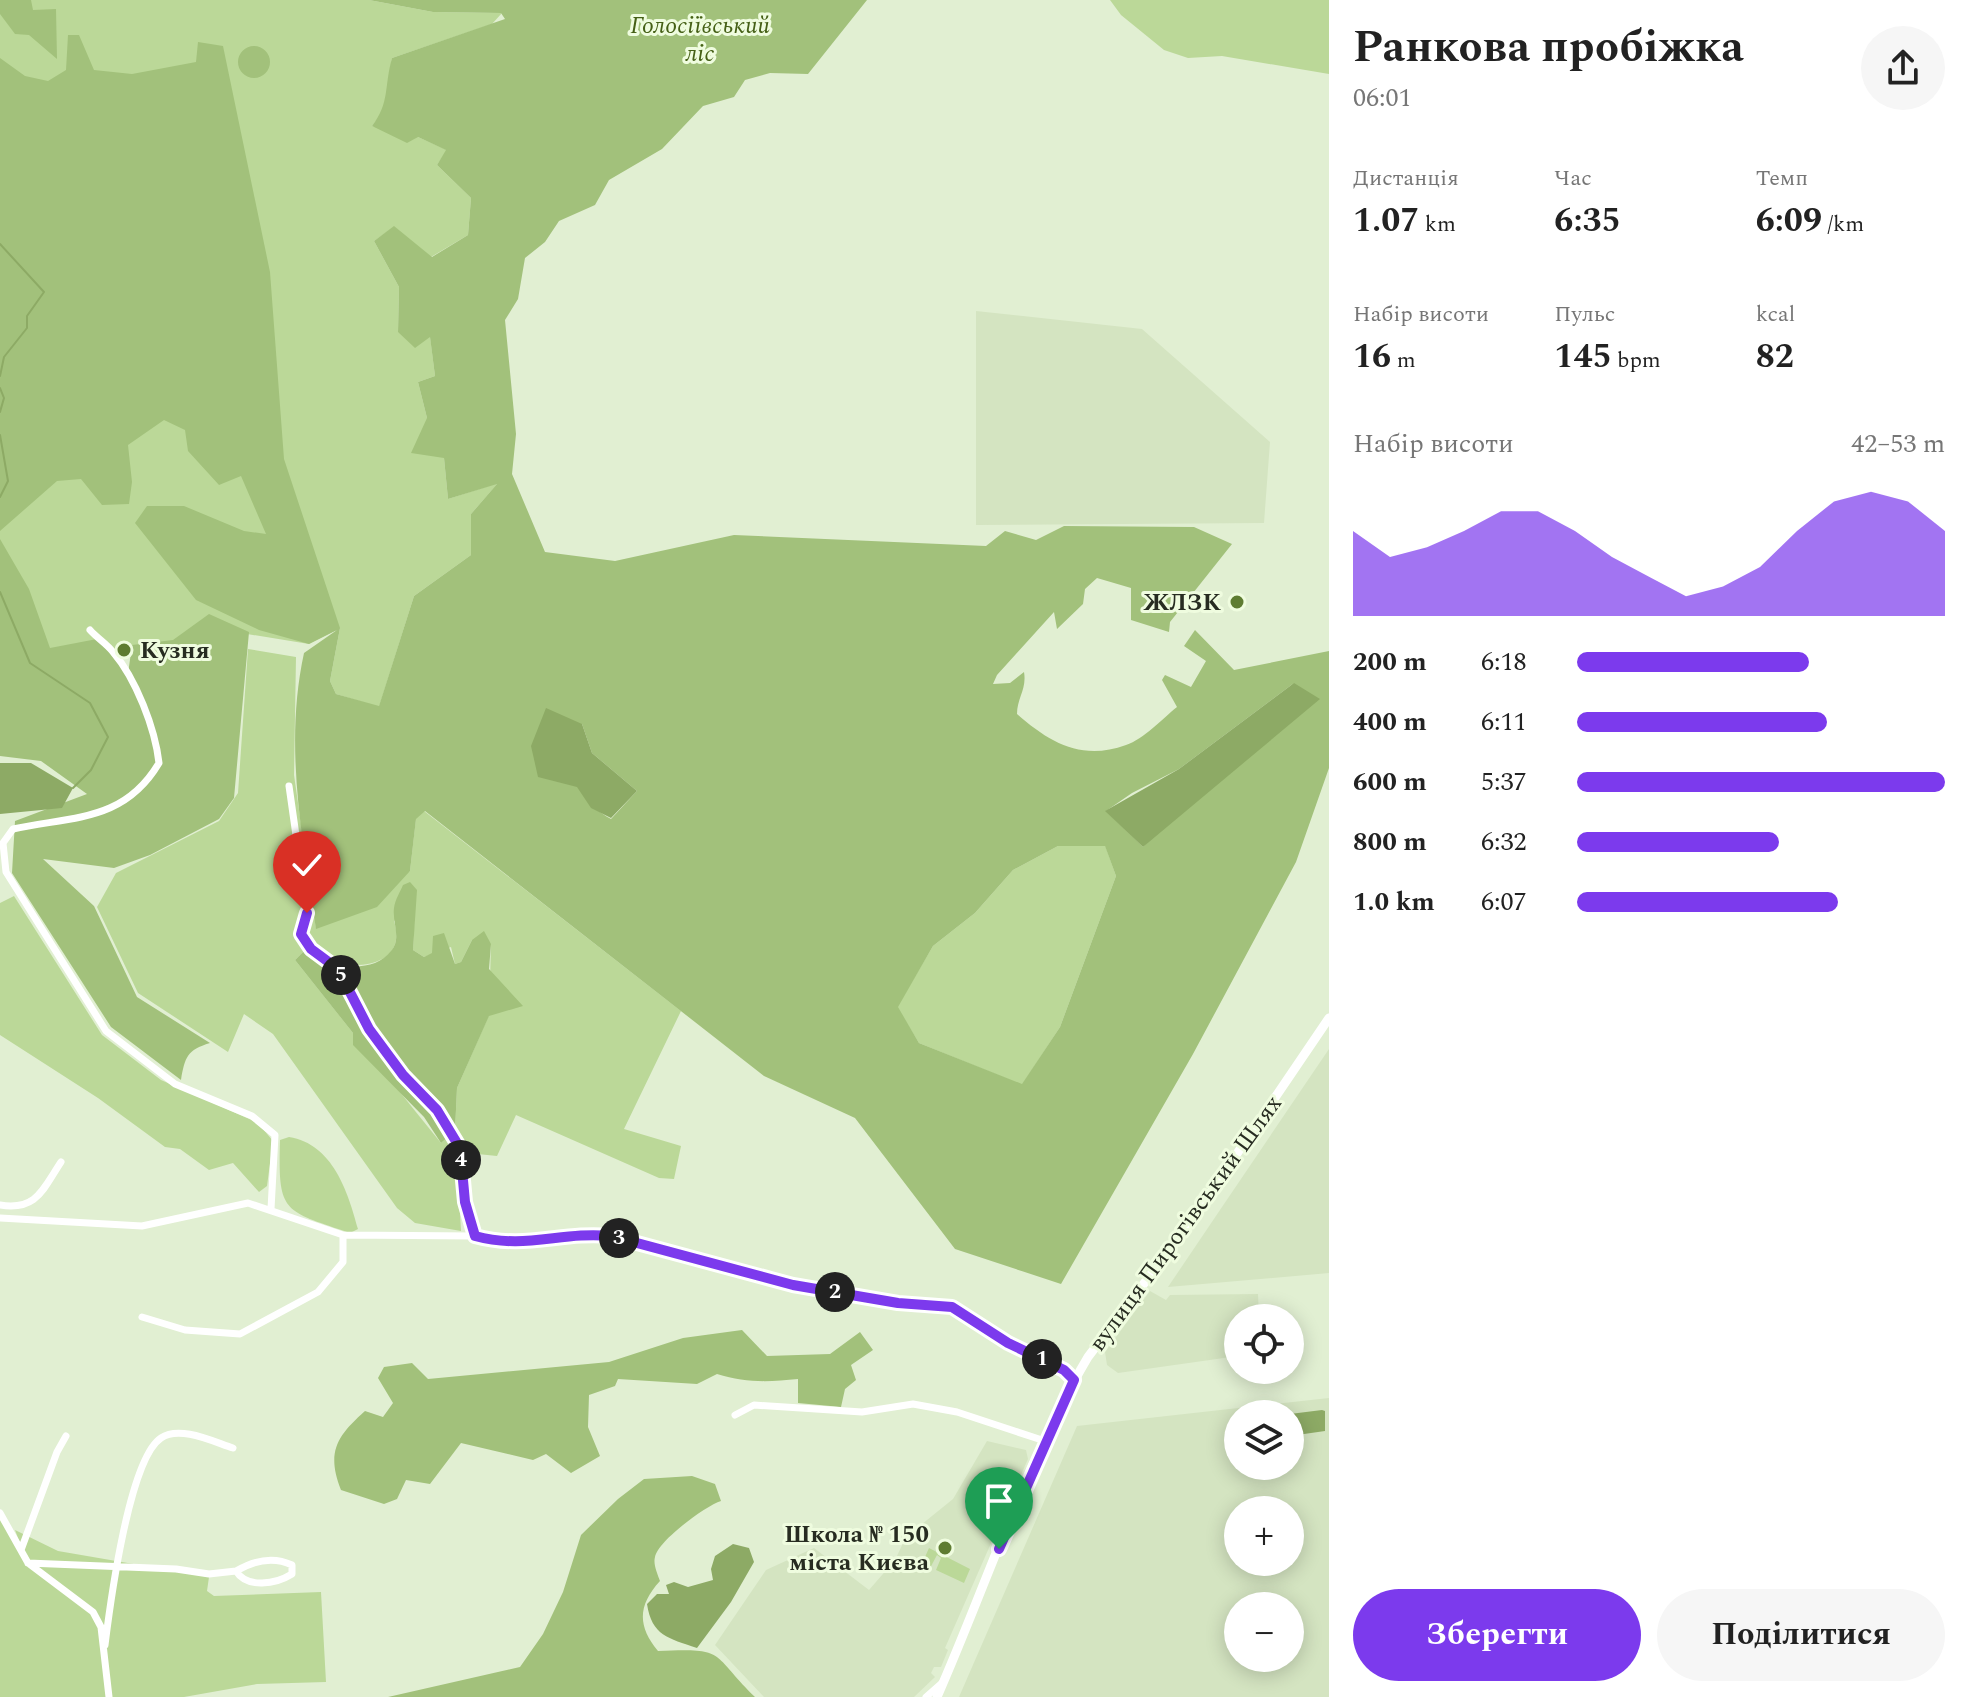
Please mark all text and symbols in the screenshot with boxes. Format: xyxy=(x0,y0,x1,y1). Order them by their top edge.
park label: Голосіївський ліс xyxy=(630,8,770,72)
text: Ранкова пробіжка xyxy=(1353,14,1744,81)
button: share xyxy=(1861,26,1945,110)
text: 06:01 xyxy=(1353,78,1412,118)
text: Дистанція xyxy=(1353,162,1459,195)
text: Час xyxy=(1554,162,1592,195)
text: Темп xyxy=(1756,162,1808,195)
text: 1.07 xyxy=(1353,195,1419,247)
text: 6:35 xyxy=(1554,195,1621,247)
text: 6:09 xyxy=(1756,195,1822,247)
text: km xyxy=(1419,208,1456,241)
text: /km xyxy=(1822,208,1864,241)
text: Набір висоти xyxy=(1353,298,1489,331)
text: Пульс xyxy=(1554,298,1615,331)
text: kcal xyxy=(1756,298,1795,331)
text: 16 xyxy=(1353,331,1391,383)
text: 145 xyxy=(1554,331,1612,383)
text: 82 xyxy=(1756,331,1794,383)
text: m xyxy=(1391,344,1416,377)
text: bpm xyxy=(1612,344,1661,377)
text: Набір висоти xyxy=(1353,424,1514,464)
text: 42–53 m xyxy=(1851,424,1945,464)
place label: ЖЛЗК xyxy=(1143,585,1221,621)
marker: ЖЛЗК xyxy=(1228,593,1246,611)
place label: Кузня xyxy=(140,633,210,669)
marker: Кузня xyxy=(115,641,133,659)
text: 200 m xyxy=(1353,642,1427,682)
text: 6:18 xyxy=(1481,642,1527,682)
text: 400 m xyxy=(1353,702,1427,742)
text: 6:11 xyxy=(1481,702,1527,742)
text: 600 m xyxy=(1353,762,1427,802)
text: 5:37 xyxy=(1481,762,1527,802)
text: 800 m xyxy=(1353,822,1427,862)
text: 6:32 xyxy=(1481,822,1527,862)
pin xyxy=(273,831,341,913)
icon: check xyxy=(285,843,329,887)
text: 1.0 km xyxy=(1353,882,1435,922)
text: 6:07 xyxy=(1481,882,1527,922)
pin: 5 xyxy=(321,955,361,995)
text: 5 xyxy=(335,958,347,991)
street label: вулиця Пирогівський Шлях xyxy=(1080,1088,1291,1359)
pin: 4 xyxy=(441,1140,481,1180)
text: 4 xyxy=(455,1143,467,1176)
pin: 3 xyxy=(599,1218,639,1258)
text: 3 xyxy=(613,1221,625,1254)
pin: 2 xyxy=(815,1272,855,1312)
text: 2 xyxy=(829,1275,841,1308)
map controls xyxy=(1224,1304,1304,1672)
button: locate xyxy=(1224,1304,1304,1384)
pin: 1 xyxy=(1022,1339,1062,1379)
text: 1 xyxy=(1036,1342,1048,1375)
button: layers xyxy=(1224,1400,1304,1480)
pin xyxy=(965,1467,1033,1549)
icon: arrive xyxy=(977,1479,1021,1523)
button: + xyxy=(1224,1496,1304,1576)
place label: Школа № 150 міста Києва xyxy=(784,1517,930,1581)
marker: Школа № 150 міста Києва xyxy=(936,1539,954,1557)
button: Зберегти xyxy=(1353,1589,1641,1681)
button: Поділитися xyxy=(1657,1589,1945,1681)
button: − xyxy=(1224,1592,1304,1672)

